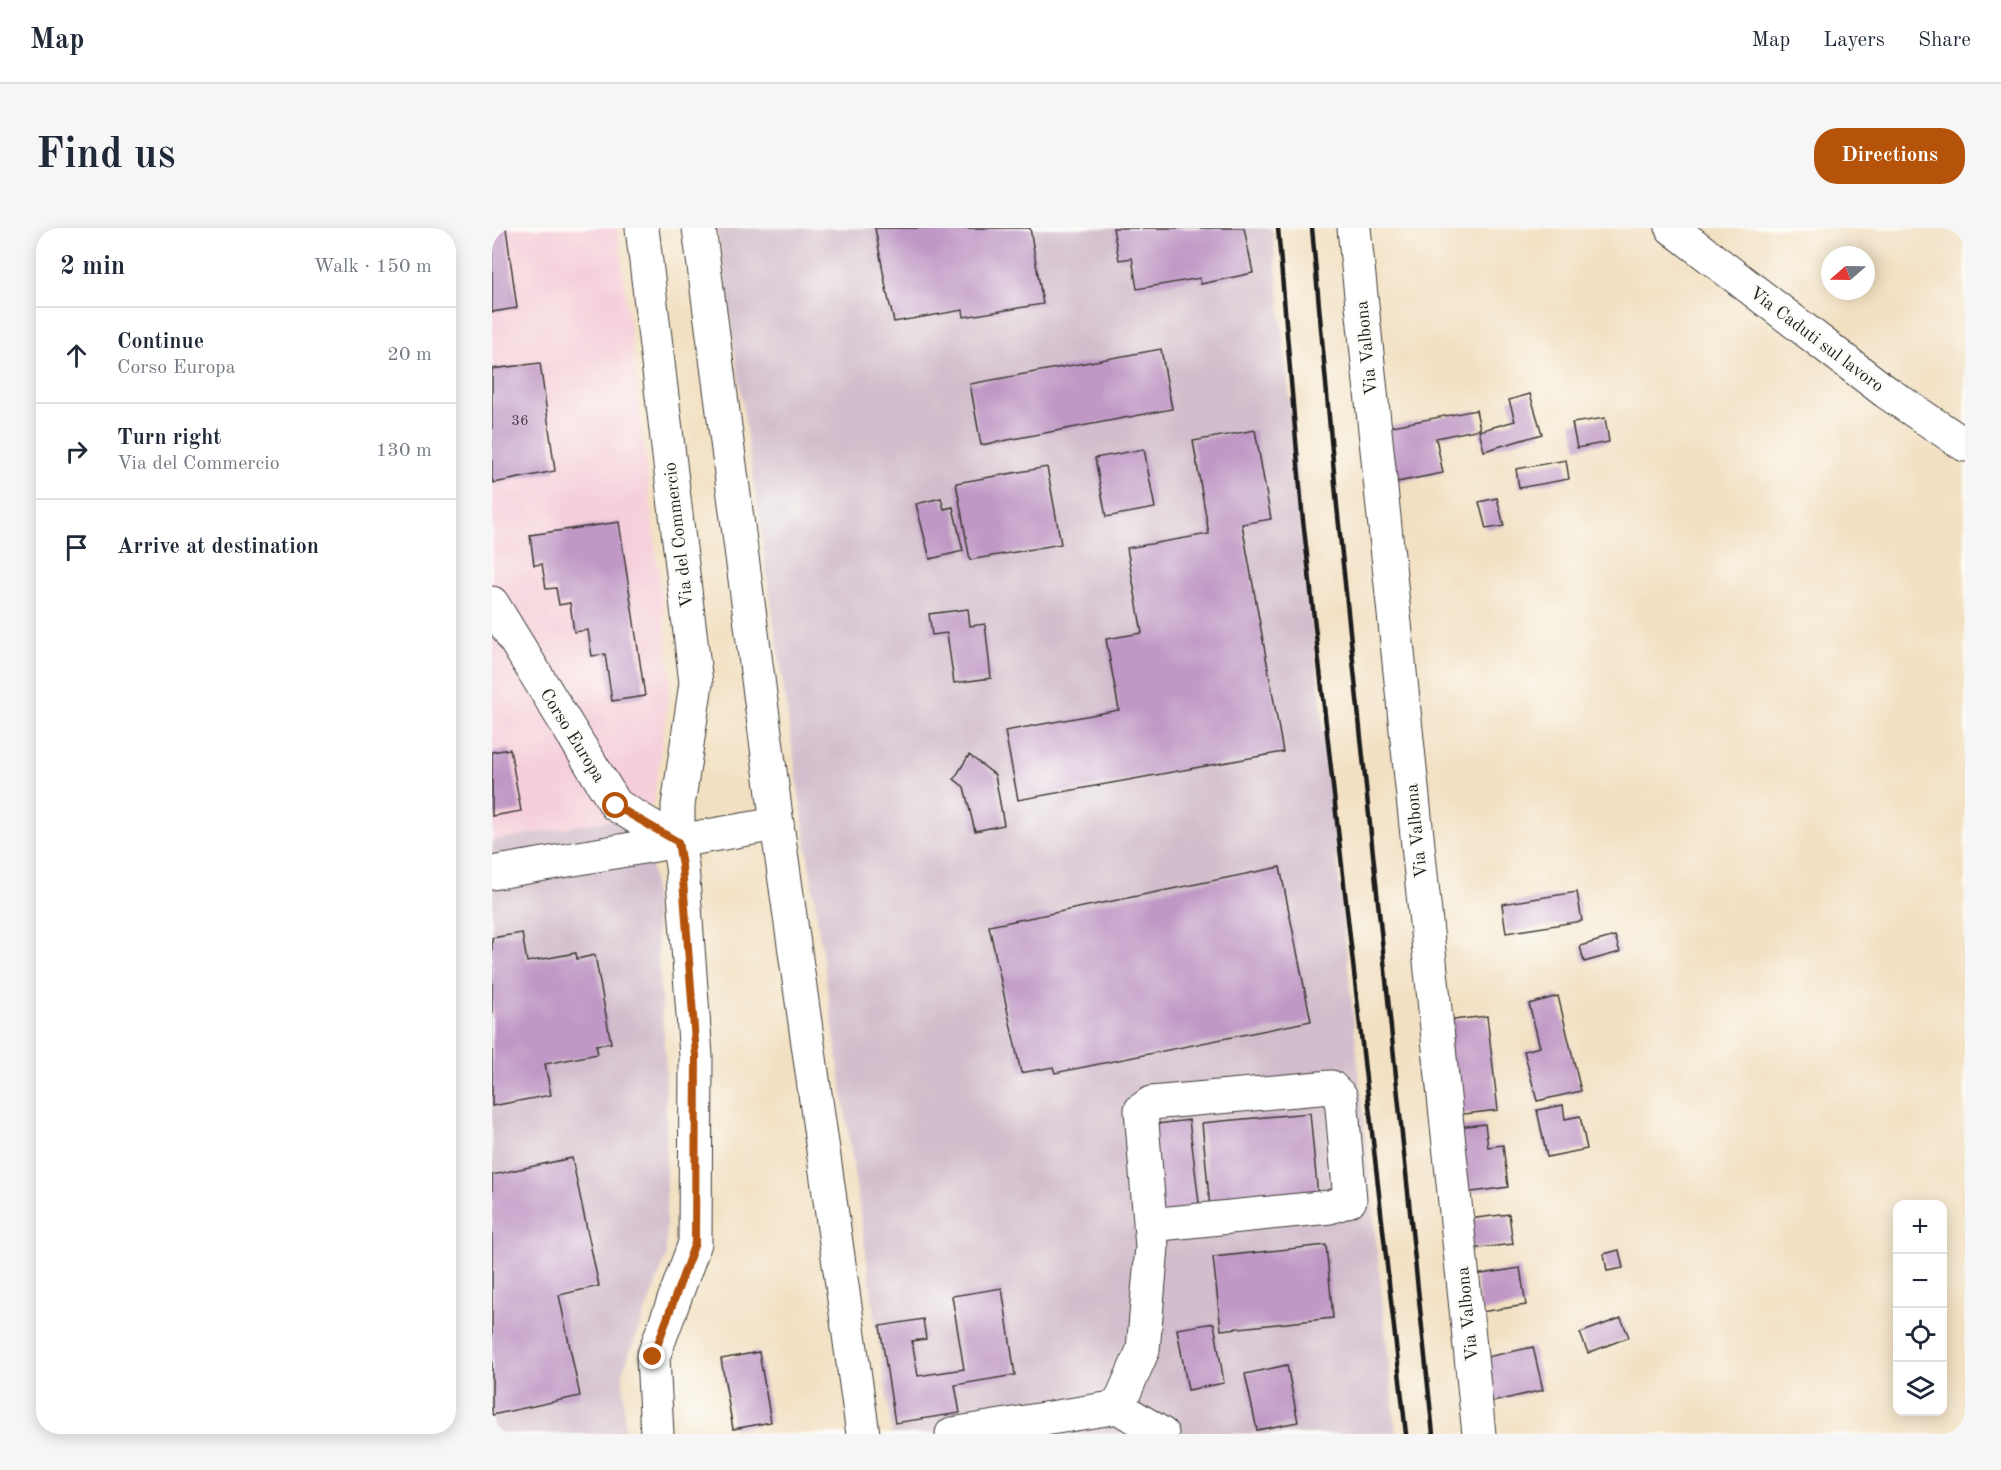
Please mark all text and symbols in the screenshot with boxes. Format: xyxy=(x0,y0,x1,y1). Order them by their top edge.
text: Map xyxy=(30,27,84,55)
text: Map xyxy=(1751,30,1790,51)
text: Layers xyxy=(1823,30,1885,51)
text: Share xyxy=(1918,30,1971,51)
button: Directions xyxy=(1814,128,1965,184)
text: Find us xyxy=(36,135,175,177)
north arrow xyxy=(1821,246,1875,300)
text: 2 min xyxy=(60,254,125,280)
text: Walk · 150 m xyxy=(313,257,432,277)
street label: Via Caduti sul lavoro xyxy=(1746,284,1887,396)
street label: Via Valbona xyxy=(1353,300,1381,396)
text: Continue xyxy=(117,331,204,353)
icon: ahead xyxy=(60,339,93,372)
text: 20 m xyxy=(387,345,432,365)
text: Corso Europa xyxy=(117,358,236,378)
house number: 36 xyxy=(511,414,529,429)
text: Turn right xyxy=(117,427,221,449)
icon: right xyxy=(60,435,93,468)
text: 130 m xyxy=(376,441,432,461)
text: Via del Commercio xyxy=(117,454,280,474)
street label: Via del Commercio xyxy=(661,461,697,609)
icon: arrive xyxy=(60,531,93,564)
text: Arrive at destination xyxy=(117,536,319,558)
street label: Corso Europa xyxy=(536,686,608,786)
street label: Via Valbona xyxy=(1403,783,1431,879)
route start xyxy=(602,792,628,818)
map controls xyxy=(1893,1200,1947,1416)
button: + xyxy=(1893,1200,1947,1254)
button: − xyxy=(1893,1254,1947,1308)
street label: Via Valbona xyxy=(1454,1266,1482,1362)
button: locate xyxy=(1893,1308,1947,1362)
route end xyxy=(639,1343,665,1369)
button: layers xyxy=(1893,1362,1947,1416)

